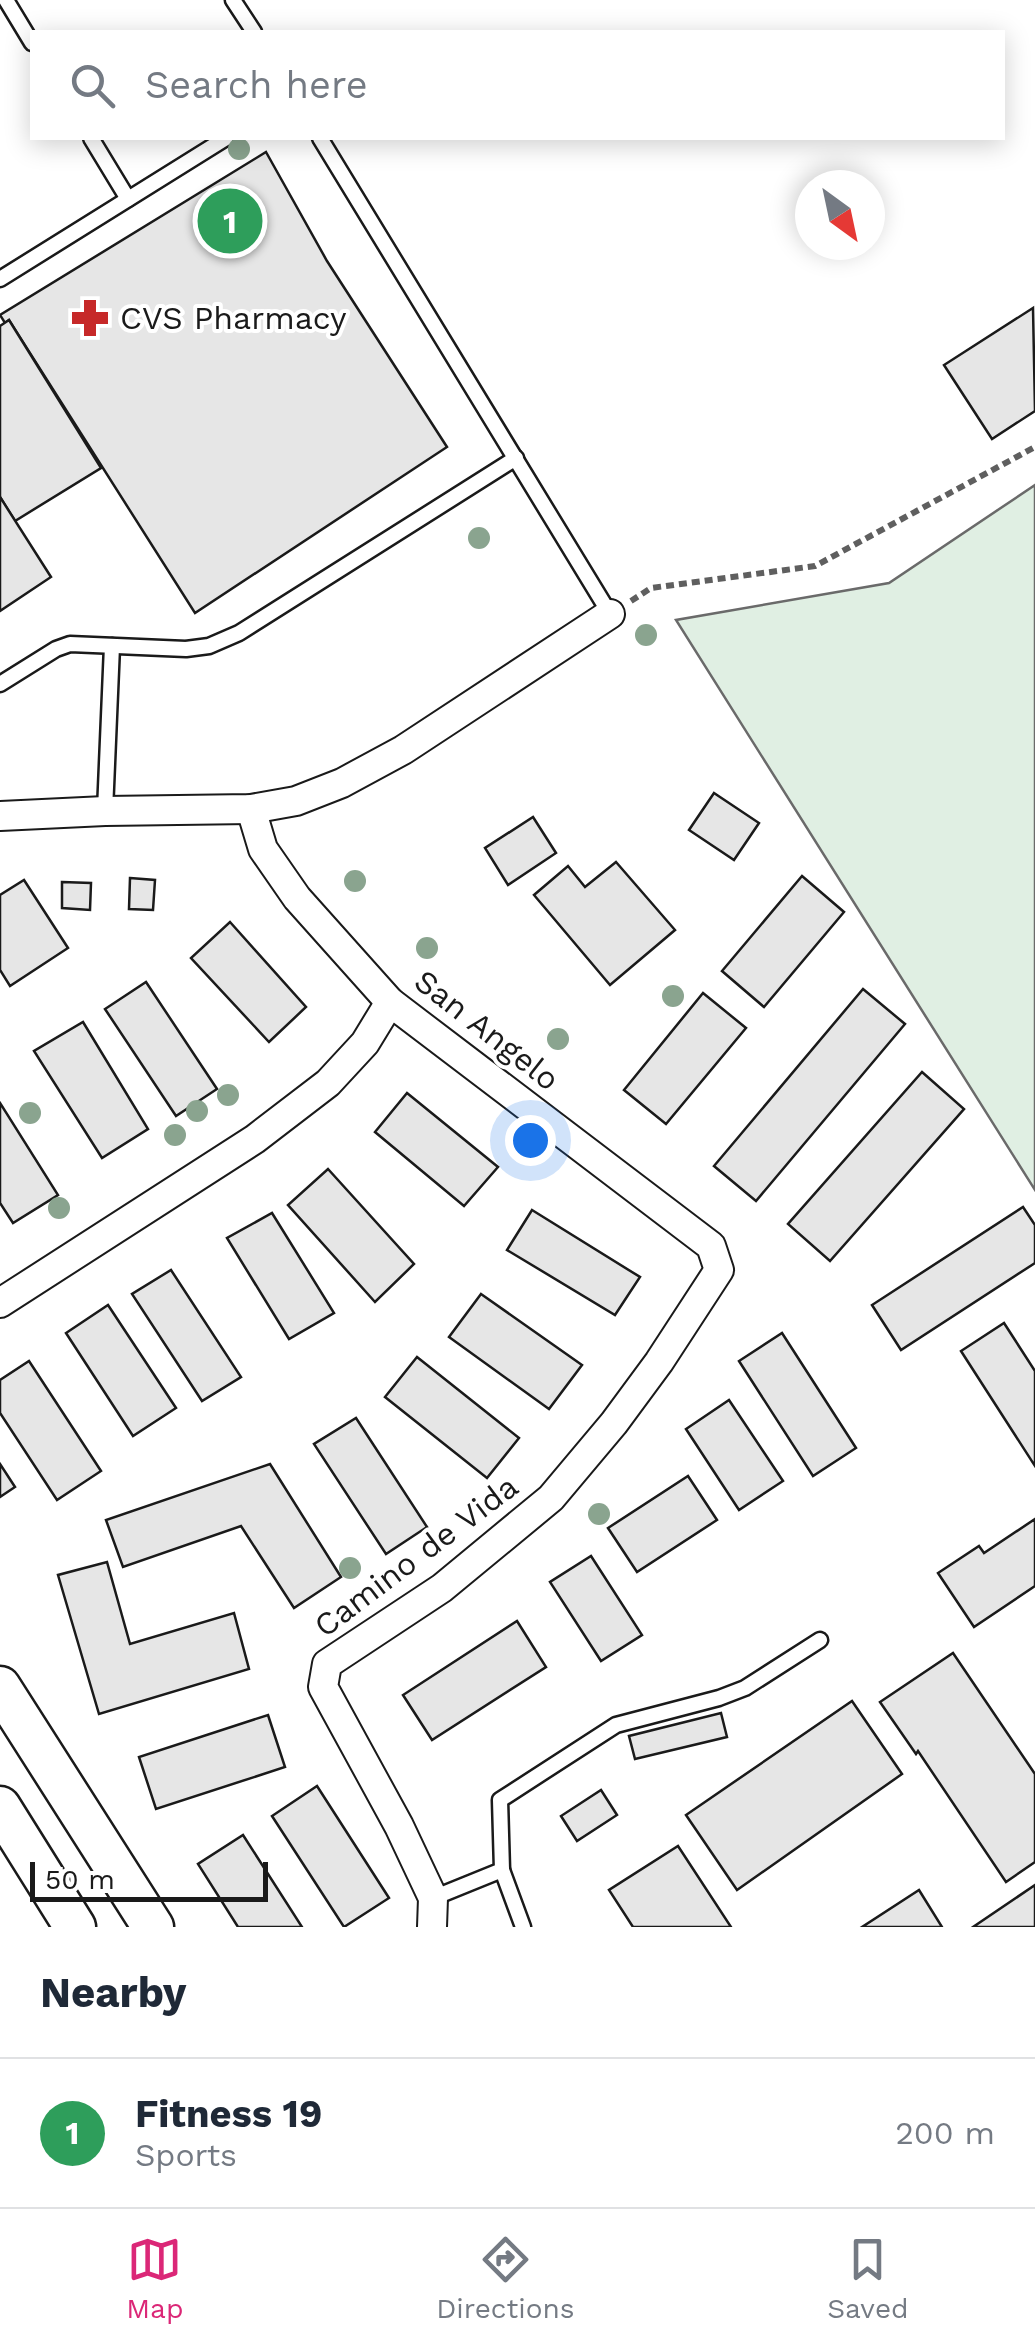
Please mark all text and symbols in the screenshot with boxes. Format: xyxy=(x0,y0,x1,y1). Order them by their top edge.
search box xyxy=(30,30,1005,140)
icon: search xyxy=(65,58,120,113)
text: Search here xyxy=(145,63,368,107)
north arrow xyxy=(795,170,885,260)
pin: 1 xyxy=(198,184,262,258)
pharmacy icon: CVS Pharmacy xyxy=(69,297,111,339)
place label: CVS Pharmacy xyxy=(120,299,347,337)
street label: San Angelo xyxy=(407,962,567,1098)
your location xyxy=(505,1115,556,1166)
street label: Camino de Vida xyxy=(307,1467,525,1645)
scale bar xyxy=(30,1857,268,1902)
text: 50 m xyxy=(45,1863,115,1896)
text: Nearby xyxy=(40,1968,187,2017)
text: Fitness 19 xyxy=(135,2092,322,2136)
text: 1 xyxy=(66,2114,79,2152)
text: 200 m xyxy=(895,2114,995,2152)
text: Sports xyxy=(135,2136,237,2174)
tab: Map xyxy=(126,2232,184,2325)
tab: Directions xyxy=(436,2232,575,2325)
tab: Saved xyxy=(827,2232,909,2325)

